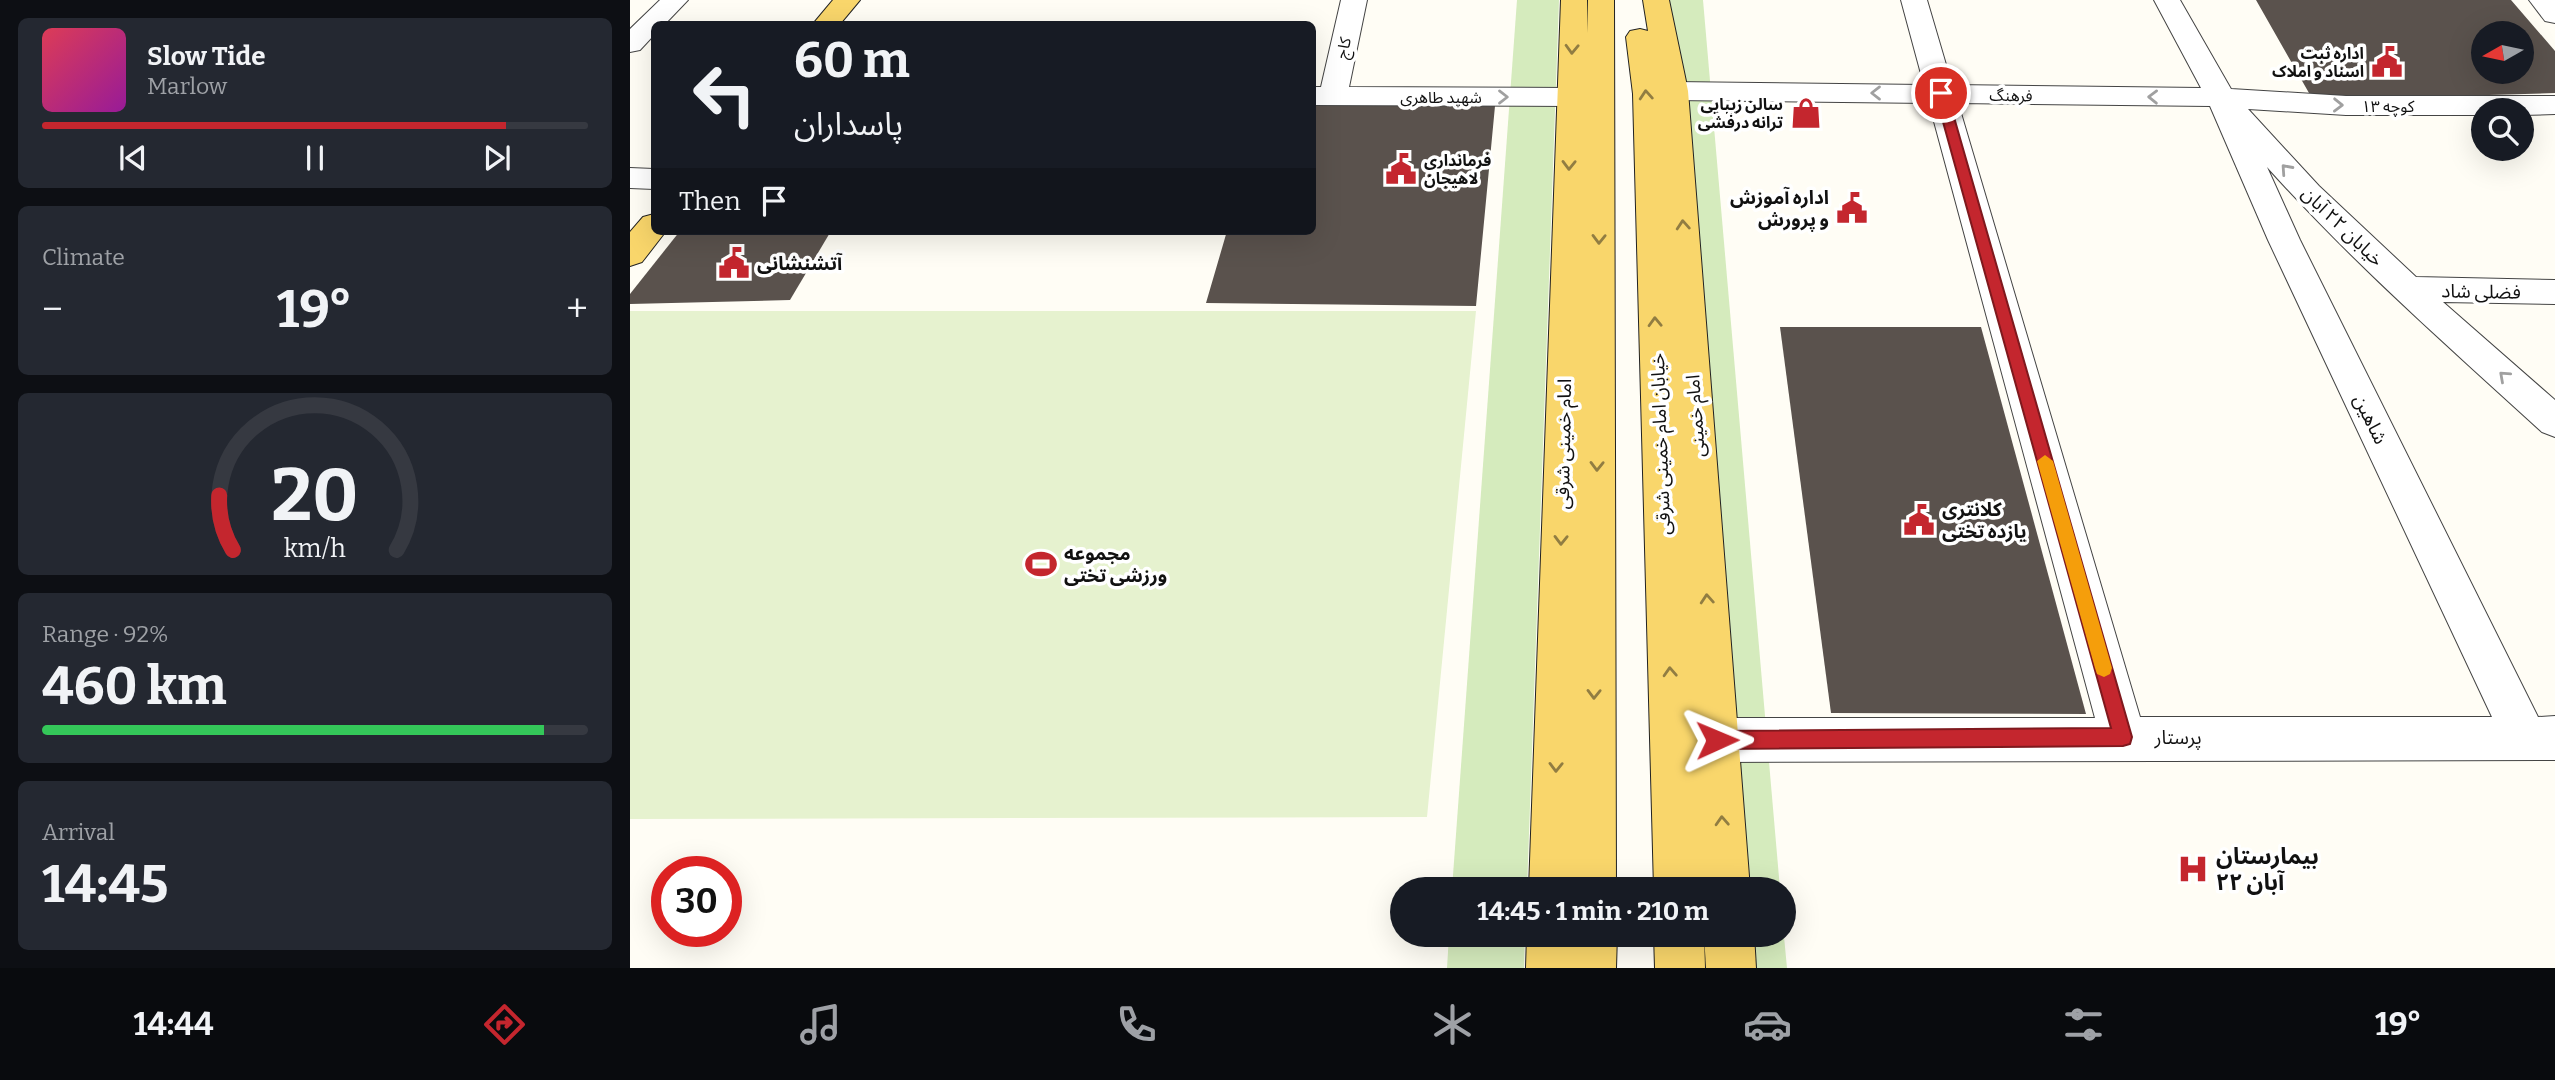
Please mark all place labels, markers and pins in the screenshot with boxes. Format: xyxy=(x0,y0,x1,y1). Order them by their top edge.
place label: اداره ثبت اسناد و املاک xyxy=(2272,44,2364,81)
public building icon: اداره ثبت اسناد و املاک xyxy=(2370,45,2404,79)
pin xyxy=(1911,63,1971,123)
place label: سالن زیبایی ترانه درفشی xyxy=(1698,95,1783,132)
shop icon: سالن زیبایی ترانه درفشی xyxy=(1789,96,1823,130)
place label: فرمانداری لاهیجان xyxy=(1424,151,1491,188)
public building icon: فرمانداری لاهیجان xyxy=(1384,152,1418,186)
place label: اداره آموزش و پرورش xyxy=(1730,186,1829,232)
public building icon: اداره آموزش و پرورش xyxy=(1835,191,1869,225)
public building icon: آتشنشانی xyxy=(717,246,751,280)
place label: آتشنشانی xyxy=(757,252,843,275)
place label: کلانتری یازده تختی xyxy=(1942,498,2026,543)
public building icon: کلانتری یازده تختی xyxy=(1902,503,1936,537)
place label: مجموعه ورزشی تختی xyxy=(1064,542,1167,587)
sports icon: مجموعه ورزشی تختی xyxy=(1024,547,1058,581)
place label: بیمارستان ۲۲ آبان xyxy=(2216,842,2319,896)
hospital icon: بیمارستان ۲۲ آبان xyxy=(2176,852,2210,886)

